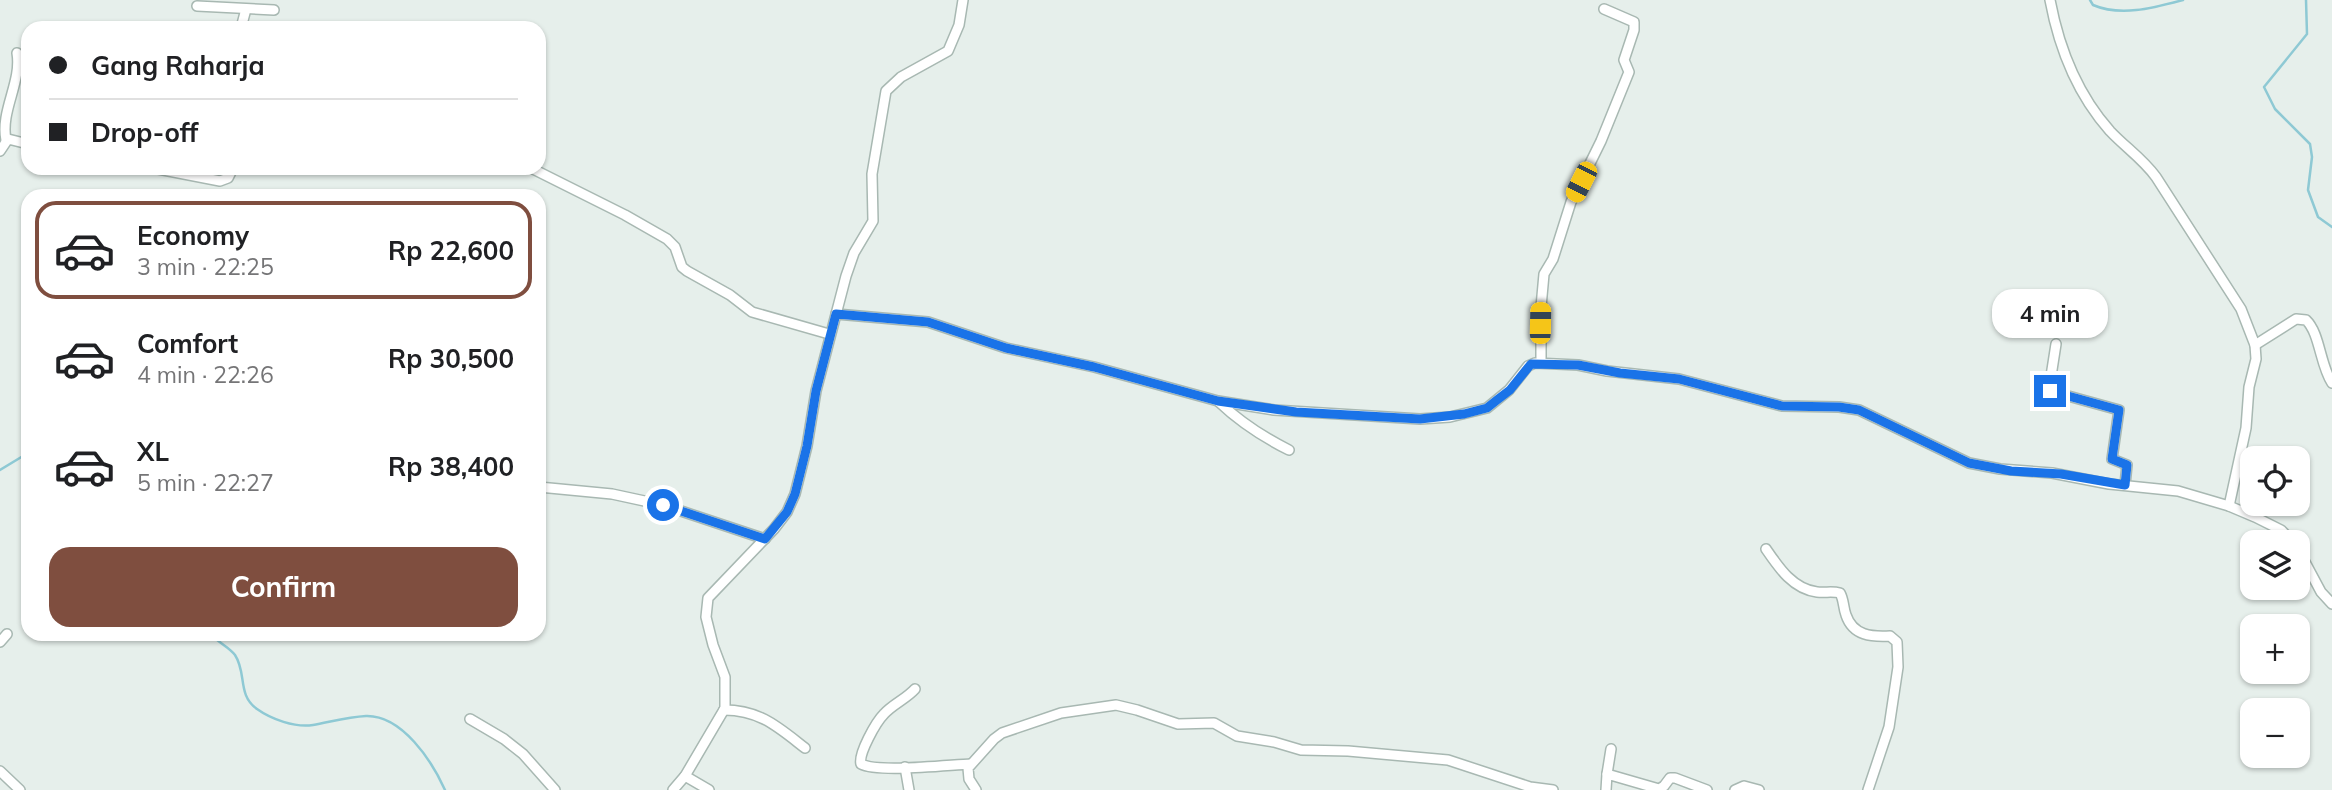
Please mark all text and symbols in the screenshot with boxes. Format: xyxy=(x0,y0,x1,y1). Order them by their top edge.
text: Gang Raharja xyxy=(91,49,265,82)
text: Drop-off xyxy=(91,116,198,149)
car xyxy=(1563,159,1600,205)
icon: car xyxy=(53,219,116,282)
text: Economy xyxy=(137,219,249,252)
text: Rp 22,600 xyxy=(388,234,514,267)
text: 3 min · 22:25 xyxy=(137,252,274,281)
callout: 4 min xyxy=(1992,290,2108,338)
text: 4 min xyxy=(2020,299,2080,328)
car xyxy=(1530,302,1551,344)
icon: car xyxy=(53,327,116,390)
text: Comfort xyxy=(137,327,238,360)
text: Rp 30,500 xyxy=(388,342,514,375)
text: 4 min · 22:26 xyxy=(137,360,274,389)
route end xyxy=(2034,375,2066,407)
icon: car xyxy=(53,435,116,498)
text: XL xyxy=(137,435,169,468)
map controls xyxy=(2240,446,2310,768)
button: locate xyxy=(2240,446,2310,516)
text: Rp 38,400 xyxy=(388,450,514,483)
text: 5 min · 22:27 xyxy=(137,468,274,497)
route start xyxy=(647,489,679,521)
button: layers xyxy=(2240,530,2310,600)
button: Confirm xyxy=(49,547,518,627)
button: + xyxy=(2240,614,2310,684)
button: − xyxy=(2240,698,2310,768)

